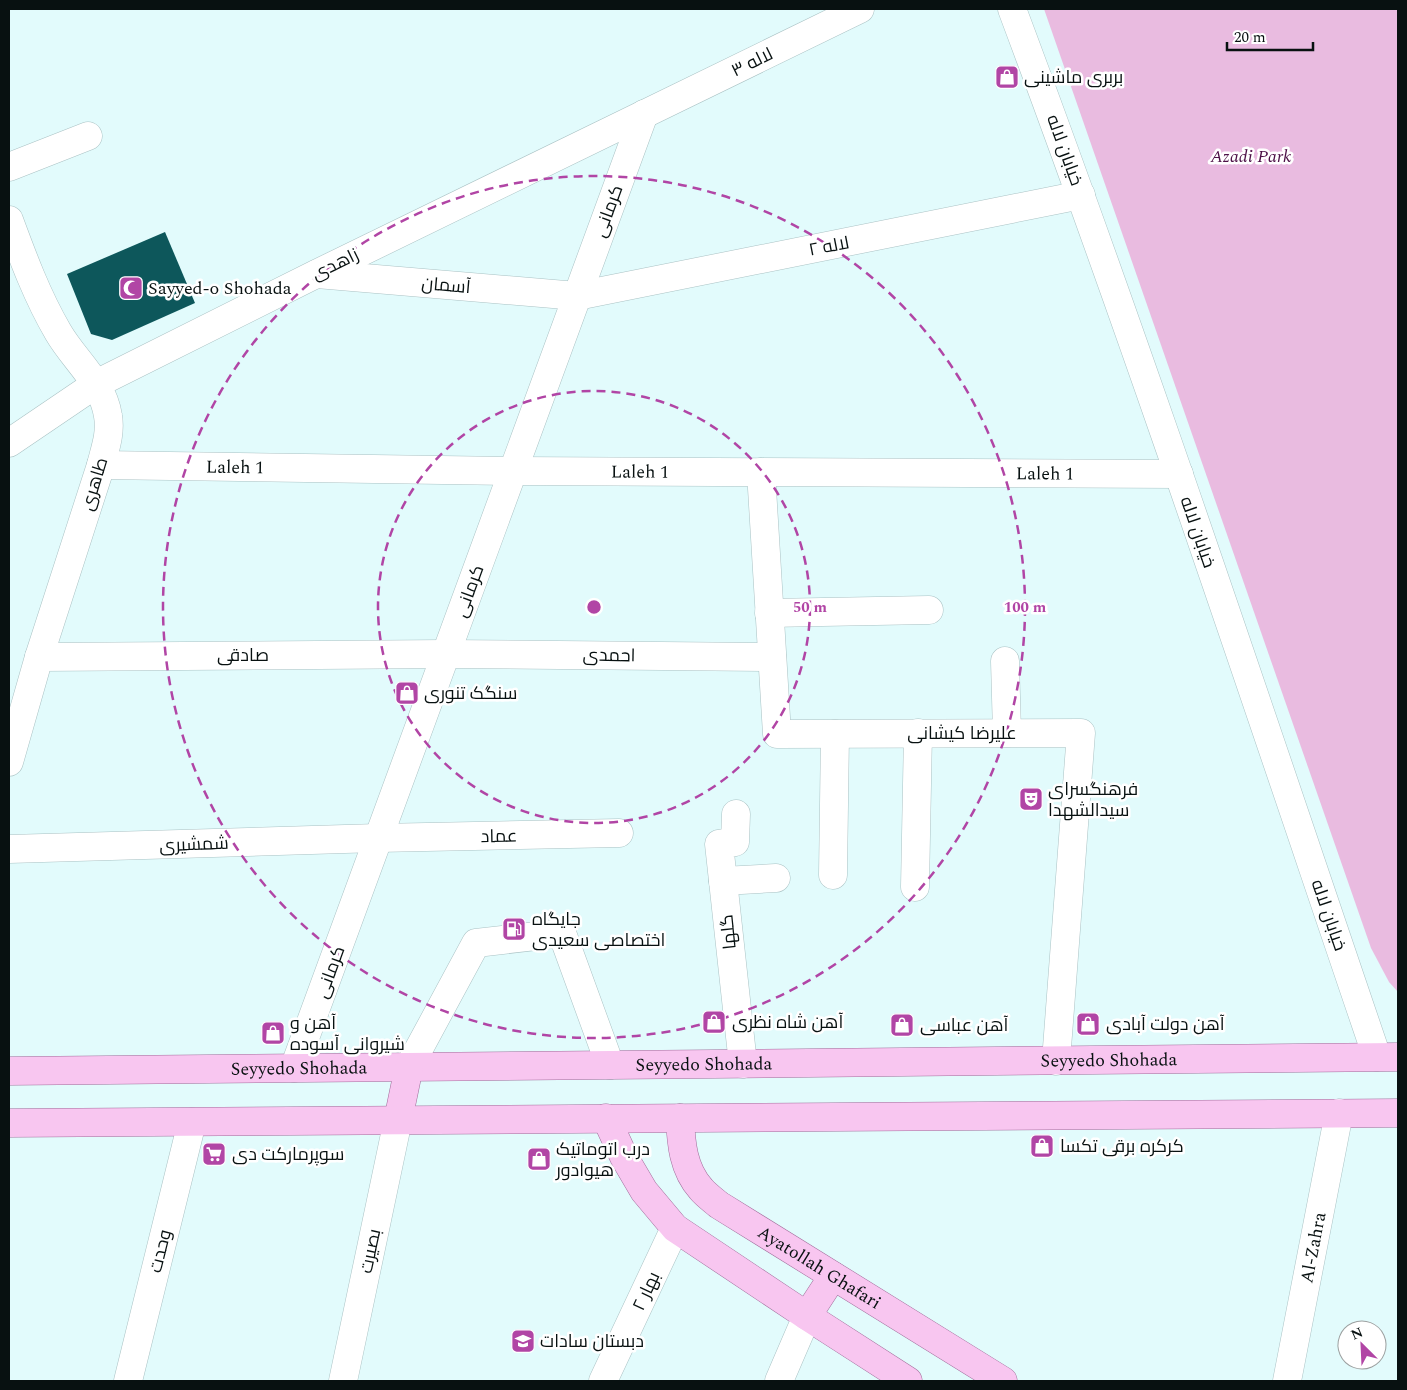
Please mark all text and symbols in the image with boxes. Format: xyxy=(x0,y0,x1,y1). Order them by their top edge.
scale bar xyxy=(1227,20,1313,52)
text: 20 m xyxy=(1234,26,1266,49)
street label: لاله ۳ xyxy=(727,41,778,84)
shop icon: بربری ماشینی xyxy=(994,64,1020,90)
place label: بربری ماشینی xyxy=(1024,64,1123,91)
street label: خیابان لاله xyxy=(1039,111,1090,190)
park label: Azadi Park xyxy=(1209,143,1292,170)
street label: کرمانی xyxy=(587,181,630,241)
street label: لاله ۲ xyxy=(806,229,852,264)
street label: زاهدی xyxy=(307,241,363,287)
street label: آسمان xyxy=(420,270,472,301)
mosque icon: Sayyed-o Shohada xyxy=(118,275,144,301)
place label: Sayyed-o Shohada xyxy=(148,275,292,302)
street label: طاهری xyxy=(74,454,115,514)
street label: Laleh 1 xyxy=(206,454,264,481)
street label: Laleh 1 xyxy=(611,458,669,486)
street label: Laleh 1 xyxy=(1016,460,1074,488)
street label: خیابان لاله xyxy=(1173,493,1222,572)
street label: کرمانی xyxy=(448,561,491,621)
text: 50 m xyxy=(793,596,828,619)
text: 100 m xyxy=(1004,596,1047,619)
centre of rings xyxy=(585,598,603,616)
street label: صادقی xyxy=(217,642,269,669)
street label: احمدی xyxy=(582,642,636,669)
shop icon: سنگک تنوری xyxy=(394,680,420,706)
place label: سنگک تنوری xyxy=(424,680,518,707)
street label: علیرضا کیشانی xyxy=(907,720,1017,747)
place label: فرهنگسرای سیدالشهدا xyxy=(1048,776,1138,824)
theatre icon: فرهنگسرای سیدالشهدا xyxy=(1018,786,1044,812)
street label: عماد xyxy=(480,823,518,850)
street label: شمشیری xyxy=(159,830,229,859)
street label: خیابان لاله xyxy=(1304,876,1353,955)
place label: جایگاه اختصاصی سعیدی xyxy=(532,906,665,954)
street label: گلها xyxy=(713,913,744,951)
fuel station icon: جایگاه اختصاصی سعیدی xyxy=(501,916,527,942)
street label: کرمانی xyxy=(309,942,352,1002)
shop icon: آهن شاه نظری xyxy=(701,1009,727,1035)
place label: آهن شاه نظری xyxy=(732,1009,843,1036)
place label: آهن و شیروانی آسوده xyxy=(290,1010,405,1058)
shop icon: آهن دولت آبادی xyxy=(1075,1011,1101,1037)
place label: آهن دولت آبادی xyxy=(1106,1011,1225,1038)
shop icon: آهن عباسی xyxy=(889,1012,915,1038)
place label: آهن عباسی xyxy=(920,1012,1008,1039)
shop icon: آهن و شیروانی آسوده xyxy=(260,1020,286,1046)
street label: Seyyedo Shohada xyxy=(1040,1046,1178,1075)
street label: Seyyedo Shohada xyxy=(635,1050,773,1079)
street label: Seyyedo Shohada xyxy=(230,1054,368,1083)
shop icon: کرکره برقی تکسا xyxy=(1029,1133,1055,1159)
place label: کرکره برقی تکسا xyxy=(1060,1133,1184,1160)
place label: درب اتوماتیک هیوادور xyxy=(555,1136,650,1184)
supermarket icon: سوپرمارکت دی xyxy=(201,1141,227,1167)
place label: سوپرمارکت دی xyxy=(232,1141,344,1168)
shop icon: درب اتوماتیک هیوادور xyxy=(526,1146,552,1172)
street label: Al-Zahra xyxy=(1293,1209,1334,1285)
street label: Ayatollah Ghafari xyxy=(752,1219,886,1316)
street label: بصیرت xyxy=(353,1226,388,1276)
street label: وحدت xyxy=(142,1227,179,1276)
street label: بهار ۲ xyxy=(626,1267,667,1315)
north arrow xyxy=(1337,1320,1387,1370)
text: N xyxy=(1347,1322,1366,1345)
school or university icon: دبستان سادات xyxy=(510,1328,536,1354)
place label: دبستان سادات xyxy=(540,1328,644,1355)

